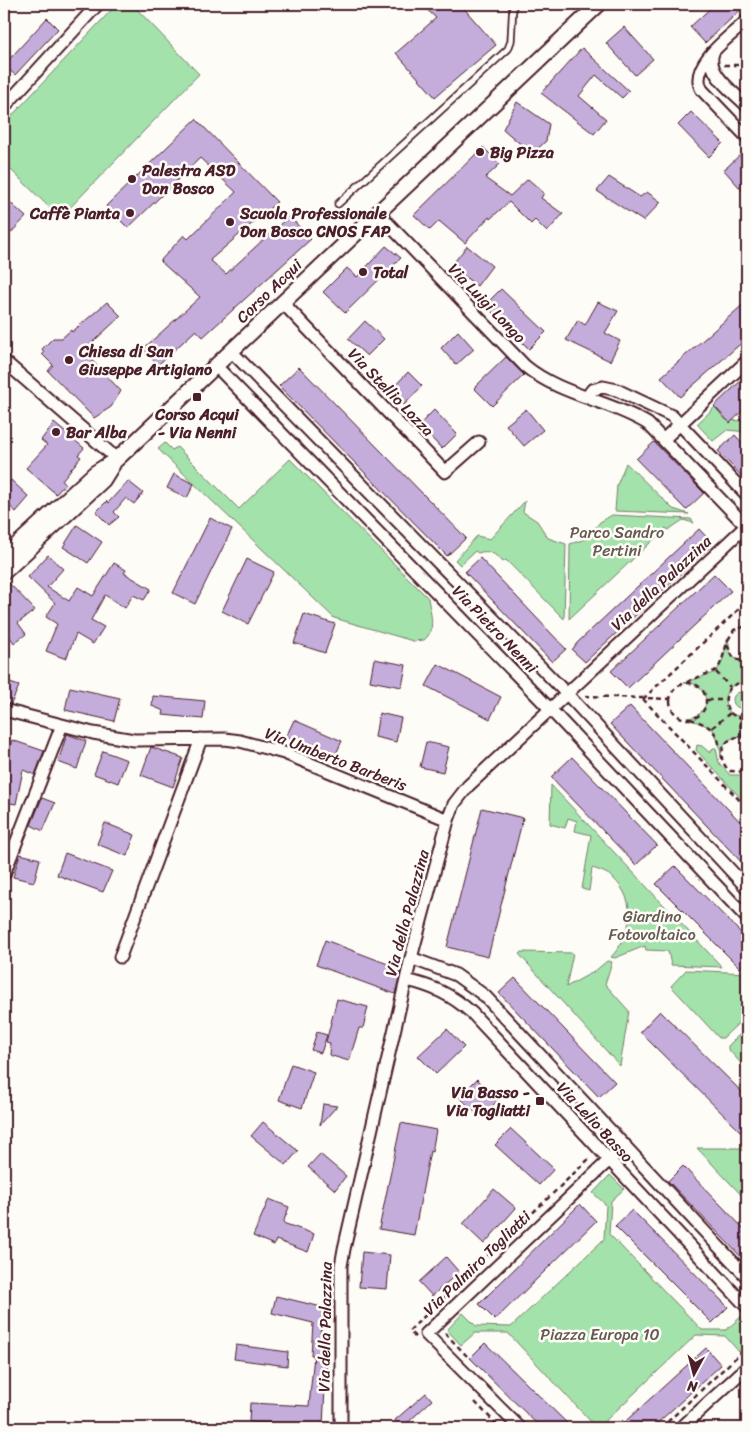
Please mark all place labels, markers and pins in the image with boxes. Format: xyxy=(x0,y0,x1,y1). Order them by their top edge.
place label: Big Pizza xyxy=(490,138,555,167)
marker: Big Pizza xyxy=(474,146,486,158)
place label: Palestra ASD Don Bosco xyxy=(142,156,236,203)
marker: Palestra ASD Don Bosco xyxy=(126,173,138,185)
place label: Caffè Pianta xyxy=(29,199,120,228)
place label: Scuola Professionale Don Bosco CNOS FAP xyxy=(239,199,391,246)
marker: Caffè Pianta xyxy=(124,207,136,219)
marker: Scuola Professionale Don Bosco CNOS FAP xyxy=(224,216,236,228)
place label: Total xyxy=(373,258,410,287)
marker: Total xyxy=(357,266,369,278)
place label: Chiesa di San Giuseppe Artigiano xyxy=(78,337,213,384)
marker: Chiesa di San Giuseppe Artigiano xyxy=(63,354,75,366)
marker: Corso Acqui - Via Nenni xyxy=(191,391,203,403)
place label: Corso Acqui - Via Nenni xyxy=(154,400,240,447)
place label: Bar Alba xyxy=(66,418,127,447)
marker: Bar Alba xyxy=(50,426,62,438)
place label: Via Basso - Via Togliatti xyxy=(446,1078,531,1125)
marker: Via Basso - Via Togliatti xyxy=(534,1095,546,1107)

